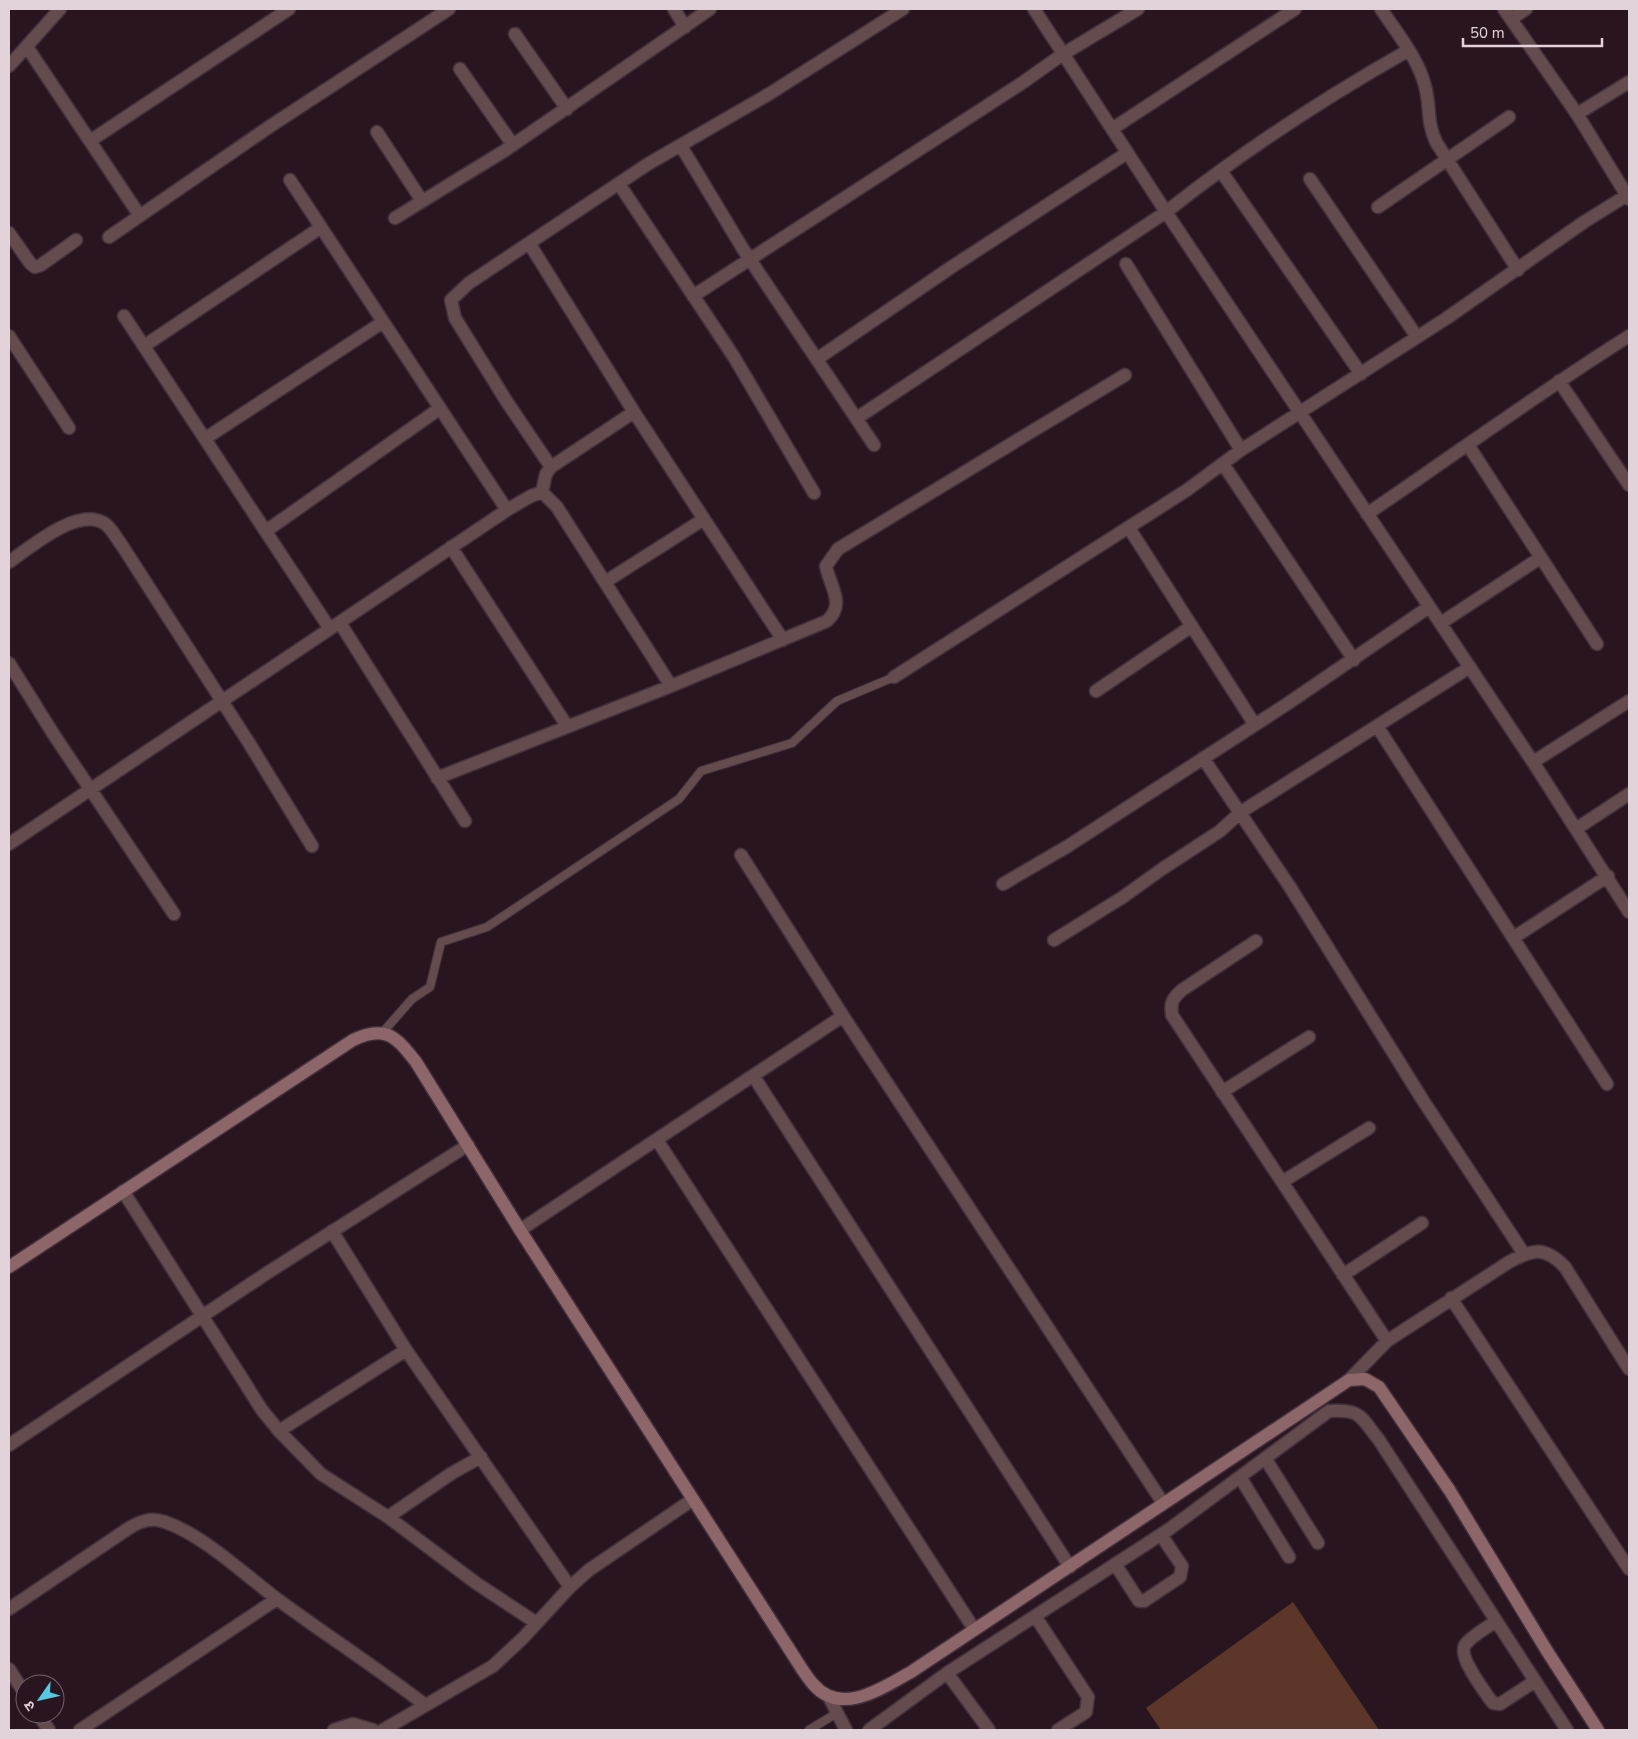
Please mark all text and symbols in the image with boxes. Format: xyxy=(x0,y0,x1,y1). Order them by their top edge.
scale bar xyxy=(1463,15,1602,47)
text: 50 m xyxy=(1470,23,1505,43)
north arrow xyxy=(15,1674,65,1724)
text: उ xyxy=(19,1697,40,1715)

